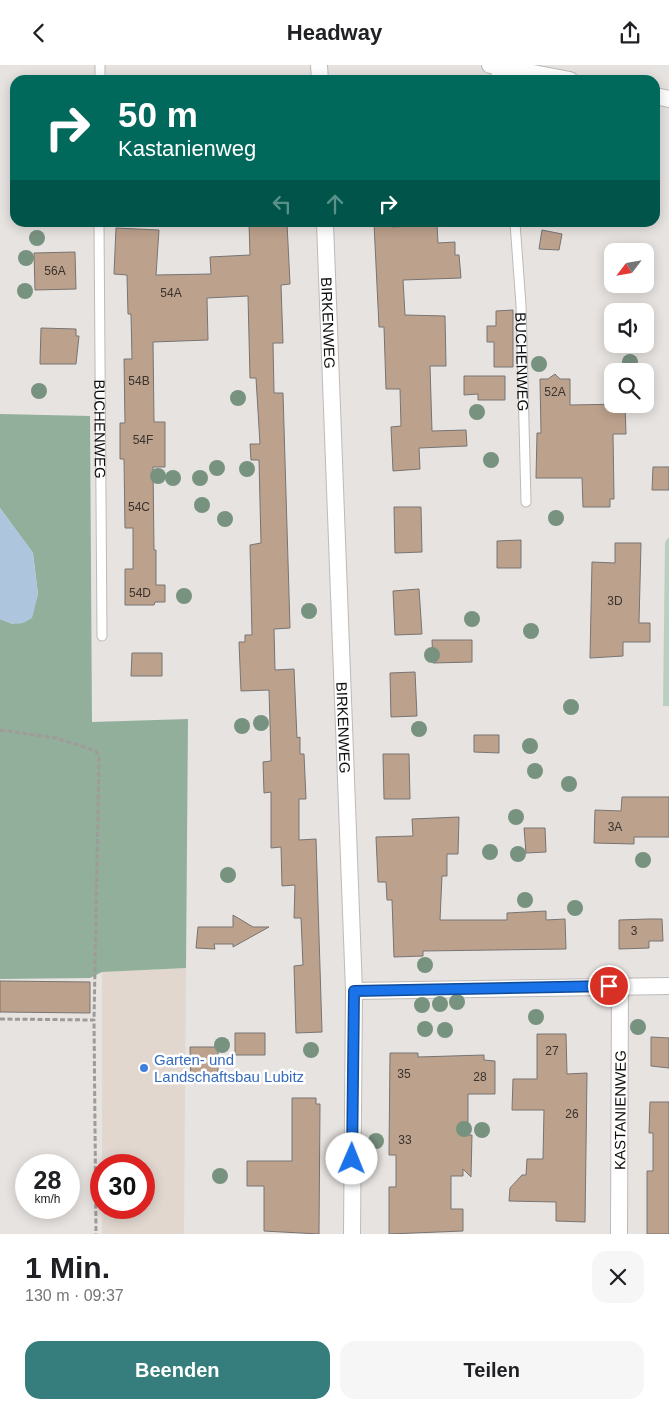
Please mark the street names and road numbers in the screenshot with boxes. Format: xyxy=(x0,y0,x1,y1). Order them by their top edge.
street label: BIRKENWEG xyxy=(319,277,339,369)
street label: BUCHENWEG xyxy=(513,312,532,412)
street label: BUCHENWEG xyxy=(92,379,109,479)
street label: BIRKENWEG xyxy=(334,681,354,774)
street label: KASTANIENWEG xyxy=(611,1050,628,1170)

